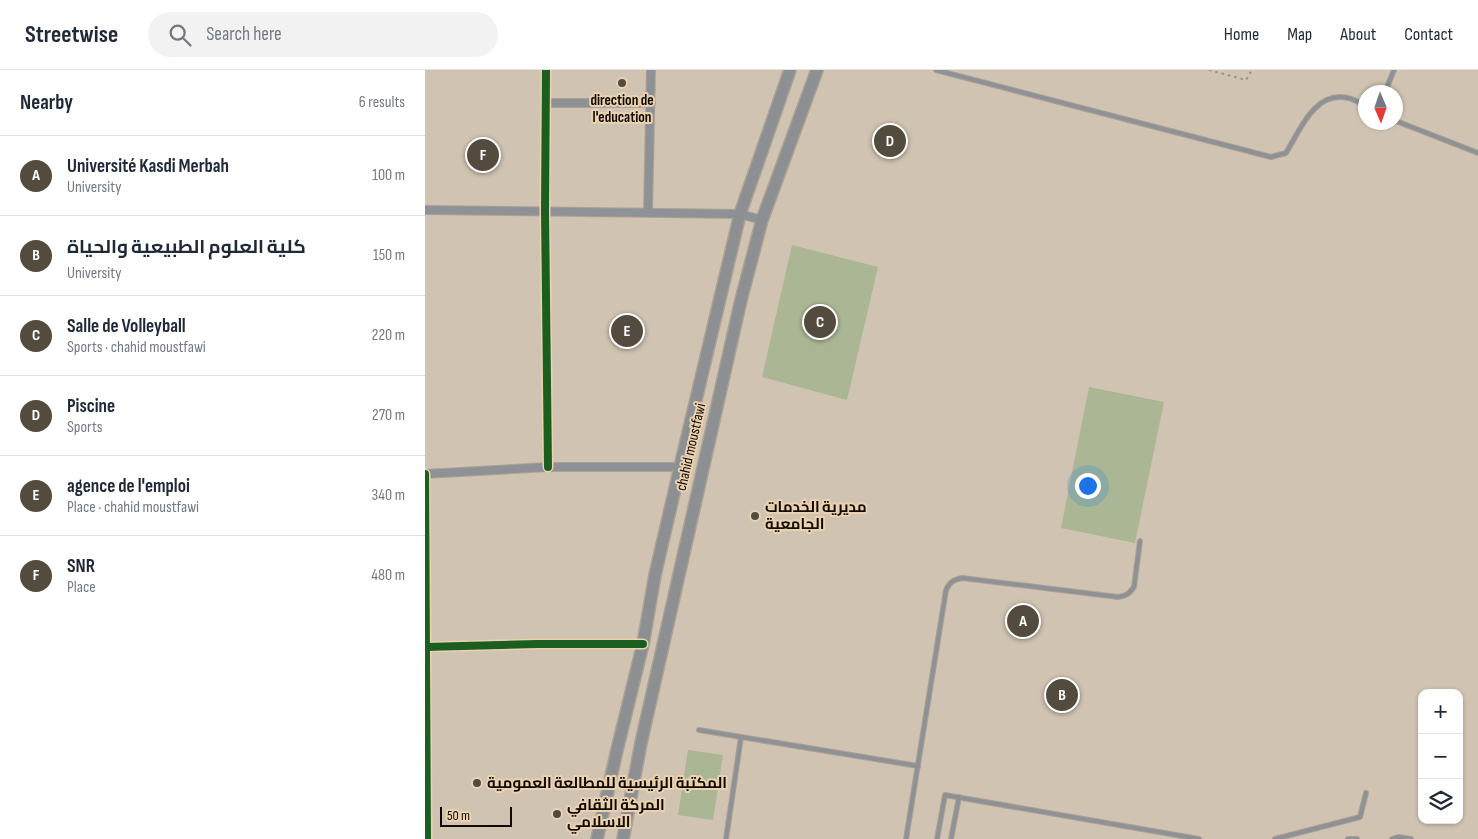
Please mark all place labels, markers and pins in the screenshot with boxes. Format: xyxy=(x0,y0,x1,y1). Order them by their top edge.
marker: direction de l'education xyxy=(616,77,628,89)
place label: direction de l'education xyxy=(590,91,654,127)
pin: D xyxy=(874,122,906,160)
pin: F xyxy=(467,136,499,174)
pin: C xyxy=(804,303,836,341)
pin: E xyxy=(611,312,643,350)
place label: مديرية الخدمات الجامعية xyxy=(765,498,867,534)
marker: مديرية الخدمات الجامعية xyxy=(749,510,761,522)
pin: A xyxy=(1007,602,1039,640)
pin: B xyxy=(1046,676,1078,714)
place label: المكتبة الرئيسية للمطالعة العمومية xyxy=(487,774,727,793)
marker: المكتبة الرئيسية للمطالعة العمومية xyxy=(471,777,483,789)
place label: المركة الثقافي الاسلامي xyxy=(567,796,665,834)
marker: المركة الثقافي الاسلامي xyxy=(551,808,563,820)

